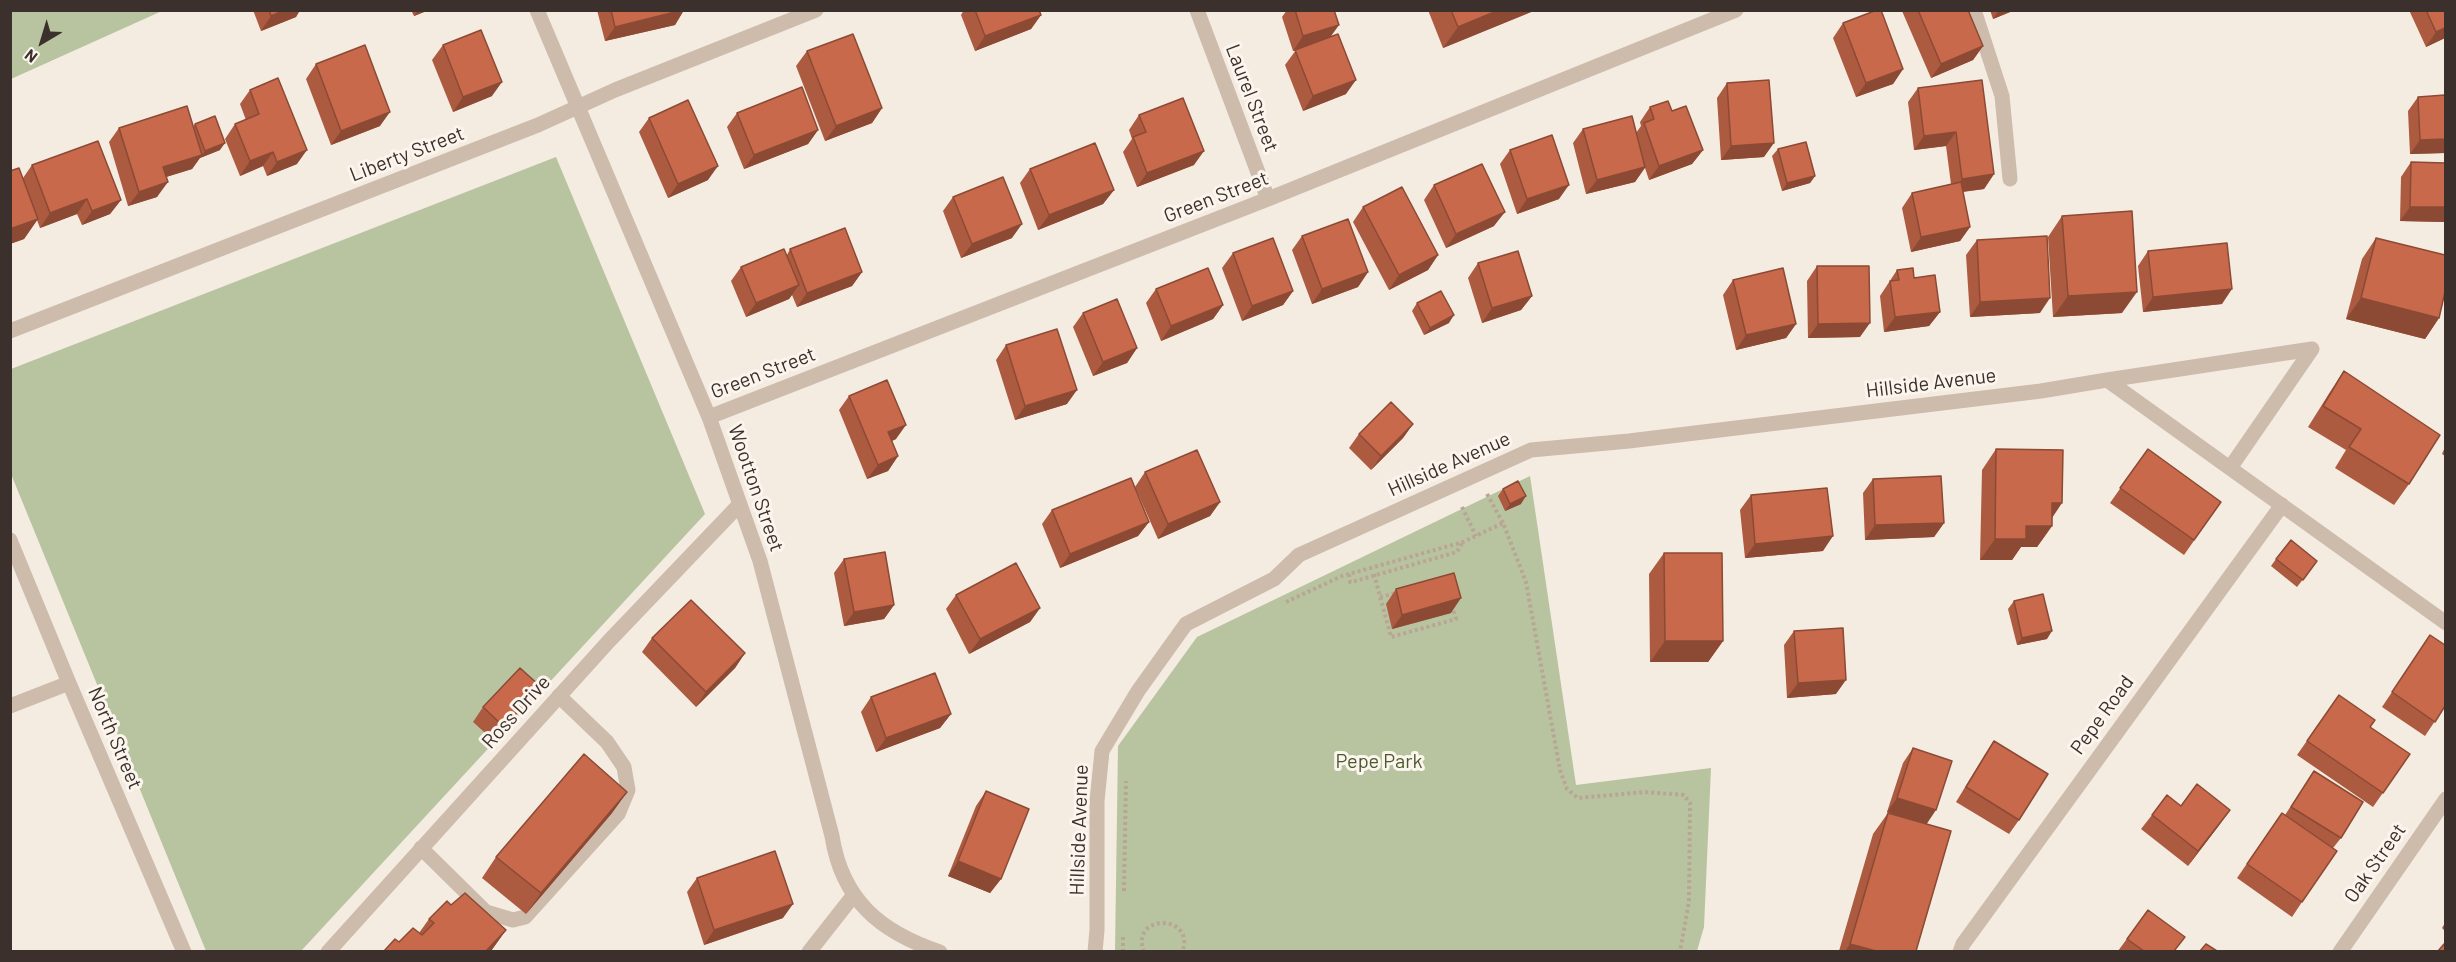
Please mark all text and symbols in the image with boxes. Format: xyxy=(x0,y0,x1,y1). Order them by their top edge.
north arrow xyxy=(12,12,72,72)
street label: Laurel Street xyxy=(1220,41,1284,155)
text: N xyxy=(21,46,41,67)
street label: Liberty Street xyxy=(346,121,468,187)
street label: Green Street xyxy=(1160,166,1272,228)
street label: Green Street xyxy=(707,342,819,404)
street label: Hillside Avenue xyxy=(1864,363,1998,403)
street label: Wootton Street xyxy=(723,421,789,555)
street label: Hillside Avenue xyxy=(1384,426,1514,502)
street label: Ross Drive xyxy=(477,670,555,754)
street label: Pepe Road xyxy=(2065,671,2139,759)
street label: North Street xyxy=(83,683,147,793)
park label: Pepe Park xyxy=(1336,749,1422,773)
street label: Hillside Avenue xyxy=(1065,764,1093,896)
street label: Oak Street xyxy=(2339,819,2411,907)

